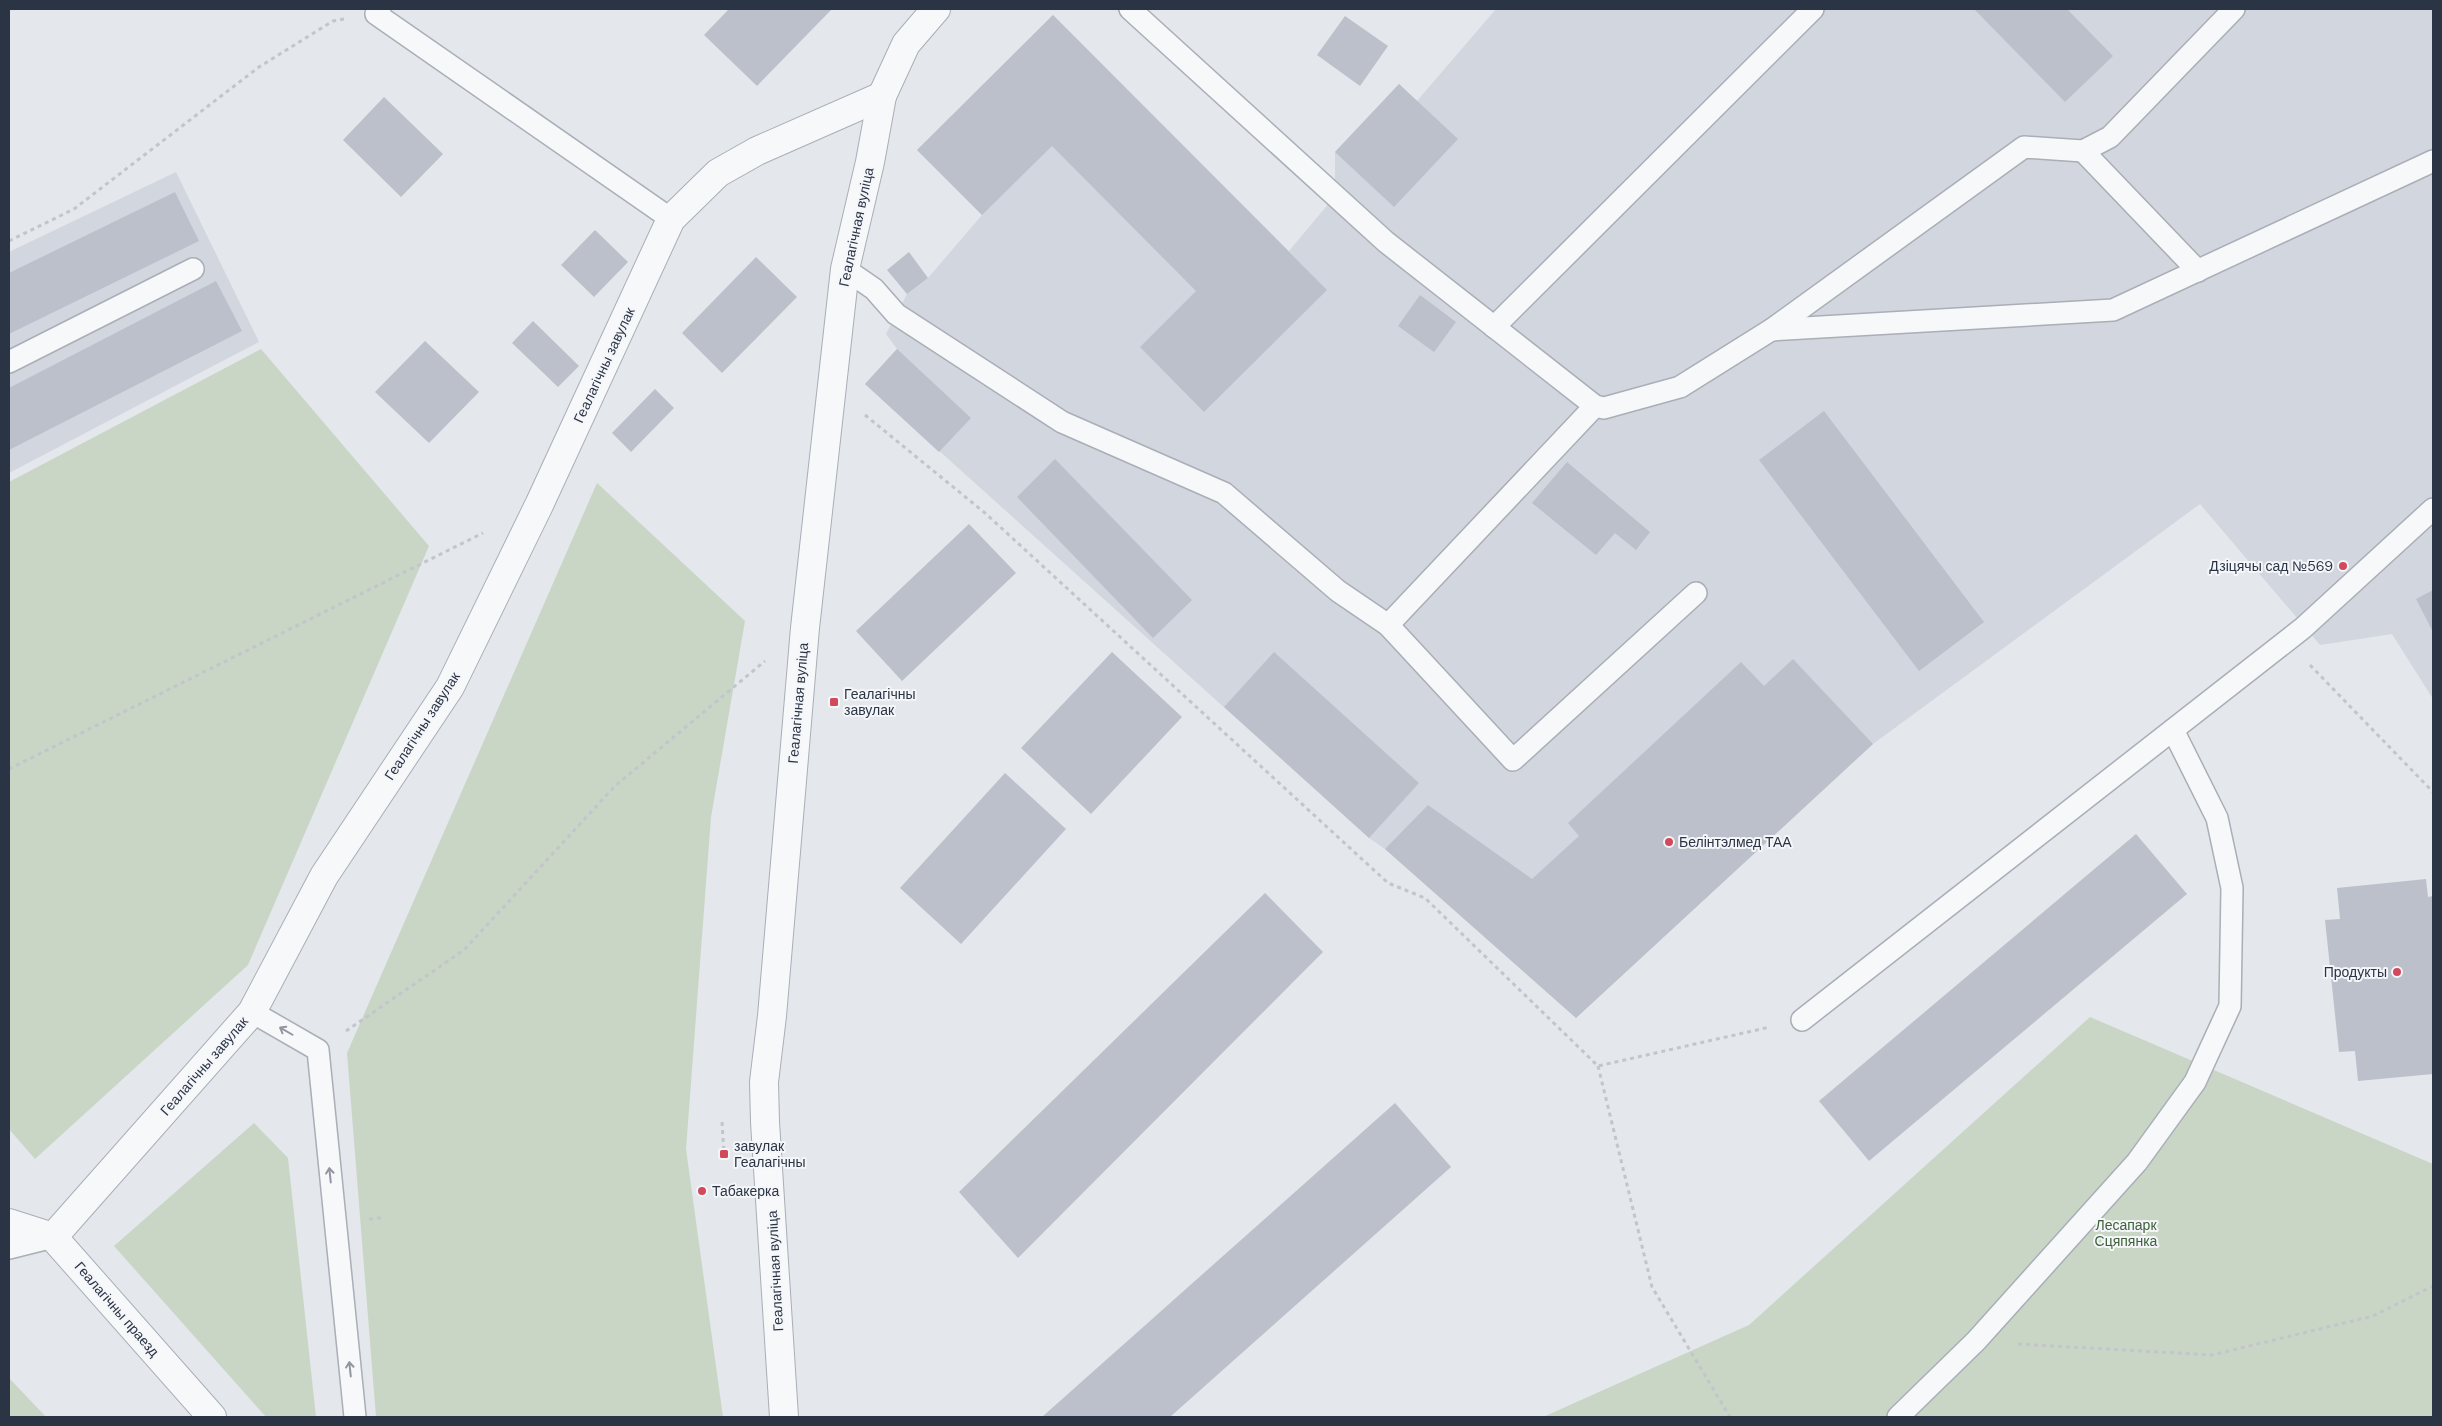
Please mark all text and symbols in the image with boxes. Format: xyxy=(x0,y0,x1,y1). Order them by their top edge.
street label: Геалагічная вуліца xyxy=(835,166,877,288)
street label: Геалагічны завулак xyxy=(569,304,639,426)
place label: Дзіцячы сад №569 xyxy=(2209,557,2333,575)
marker: Дзіцячы сад №569 xyxy=(2337,560,2349,572)
street label: Геалагічная вуліца xyxy=(784,642,812,764)
street label: Геалагічны завулак xyxy=(380,668,464,783)
place label: Геалагічны завулак xyxy=(844,685,915,719)
marker: Геалагічны завулак xyxy=(828,696,840,708)
place label: Белінтэлмед ТАА xyxy=(1679,833,1792,851)
marker: Белінтэлмед ТАА xyxy=(1663,836,1675,848)
place label: Продукты xyxy=(2324,963,2387,981)
marker: Продукты xyxy=(2391,966,2403,978)
street label: Геалагічны завулак xyxy=(156,1012,252,1119)
one-way arrow xyxy=(279,1026,294,1036)
place label: завулак Геалагічны xyxy=(734,1137,805,1171)
marker: завулак Геалагічны xyxy=(718,1148,730,1160)
one-way arrow xyxy=(325,1167,335,1183)
place label: Табакерка xyxy=(712,1182,779,1200)
marker: Табакерка xyxy=(696,1185,708,1197)
street label: Геалагічная вуліца xyxy=(763,1210,787,1332)
park label: Лесапарк Сцяпянка xyxy=(2095,1216,2158,1250)
street label: Геалагічны праезд xyxy=(71,1258,163,1360)
one-way arrow xyxy=(345,1361,355,1377)

